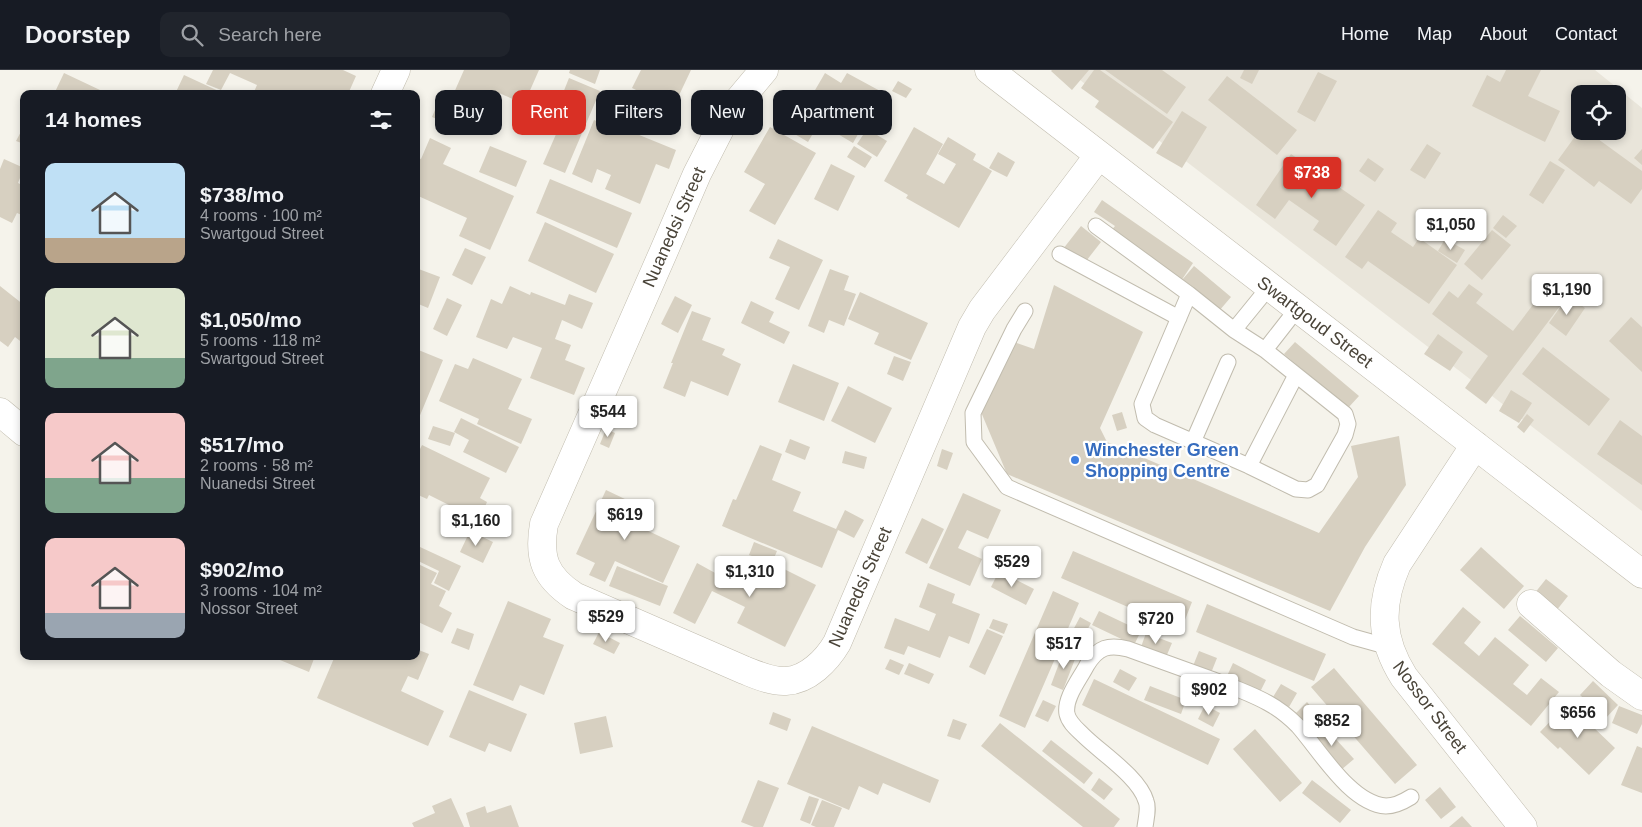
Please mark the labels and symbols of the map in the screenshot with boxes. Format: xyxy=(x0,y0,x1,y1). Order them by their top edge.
pin: $738 xyxy=(1282,156,1342,199)
street label: Nuanedsi Street xyxy=(639,164,709,290)
pin: $1,050 xyxy=(1410,208,1492,251)
street label: Swartgoud Street xyxy=(1253,272,1377,372)
pin: $1,190 xyxy=(1526,274,1608,316)
pin: $544 xyxy=(578,396,638,438)
place label: Winchester Green Shopping Centre xyxy=(1085,440,1239,481)
marker: Winchester Green Shopping Centre xyxy=(1069,454,1081,466)
pin: $619 xyxy=(595,498,655,541)
pin: $1,160 xyxy=(435,504,517,547)
street label: Nuanedsi Street xyxy=(825,524,895,650)
pin: $529 xyxy=(982,546,1042,588)
pin: $1,310 xyxy=(709,556,791,598)
pin: $529 xyxy=(576,600,636,643)
pin: $720 xyxy=(1126,602,1186,645)
pin: $517 xyxy=(1034,628,1094,670)
street label: Nossor Street xyxy=(1389,657,1471,757)
pin: $902 xyxy=(1179,674,1239,716)
pin: $656 xyxy=(1548,696,1608,739)
pin: $852 xyxy=(1302,704,1362,747)

